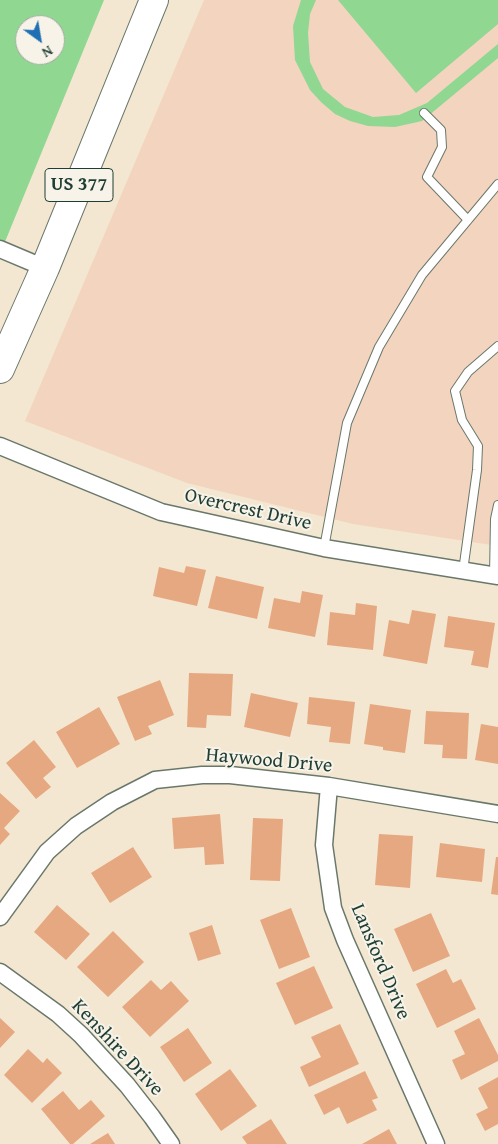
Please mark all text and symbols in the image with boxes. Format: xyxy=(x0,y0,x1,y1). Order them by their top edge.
north arrow xyxy=(15,15,65,65)
text: N xyxy=(38,41,57,63)
road number: US 377 xyxy=(45,168,113,202)
street label: Overcrest Drive xyxy=(182,484,314,536)
street label: Haywood Drive xyxy=(205,744,333,778)
street label: Lansford Drive xyxy=(345,901,415,1023)
street label: Kenshire Drive xyxy=(66,995,168,1101)

